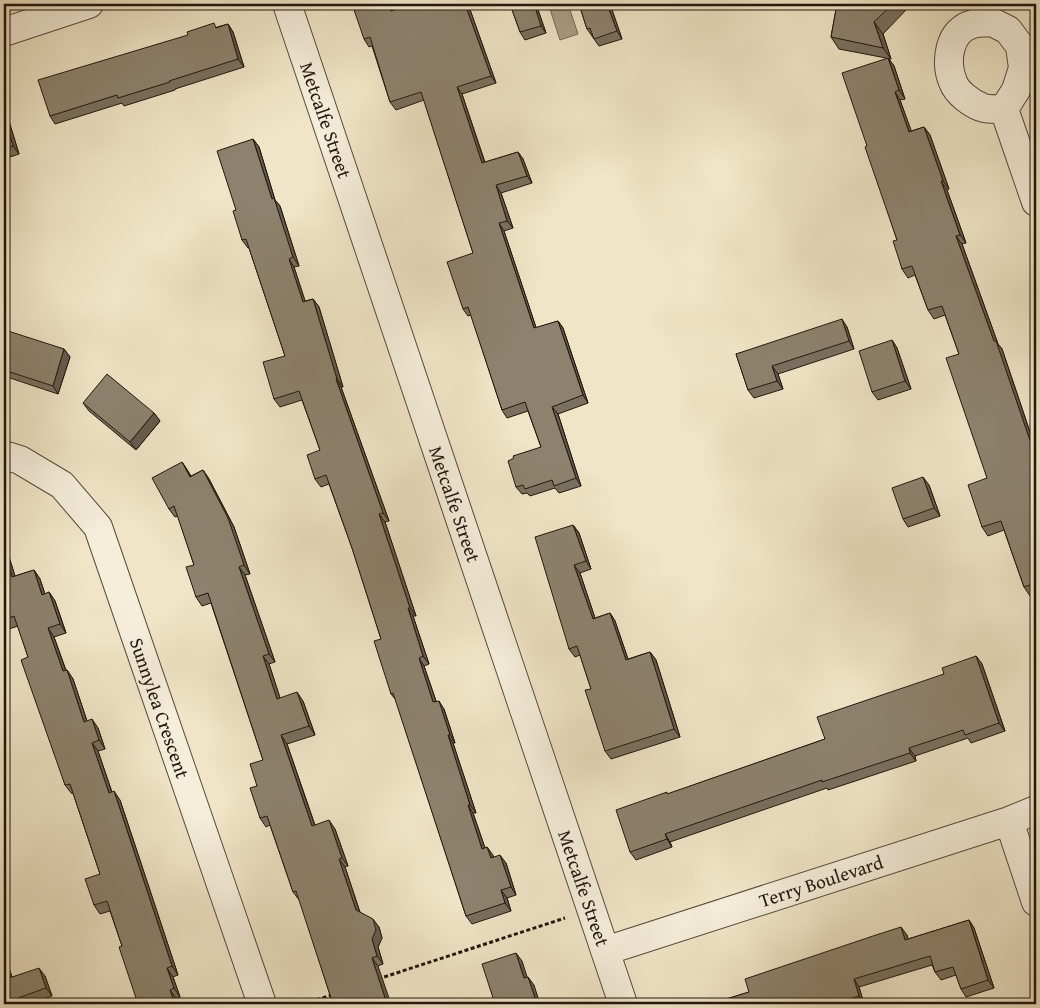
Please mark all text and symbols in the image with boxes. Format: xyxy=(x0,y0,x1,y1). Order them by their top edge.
street label: Metcalfe Street xyxy=(293,58,359,182)
street label: Metcalfe Street xyxy=(422,442,488,566)
street label: Sunnylea Crescent xyxy=(123,634,197,782)
street label: Metcalfe Street xyxy=(551,826,617,950)
street label: Terry Boulevard xyxy=(755,847,887,914)

